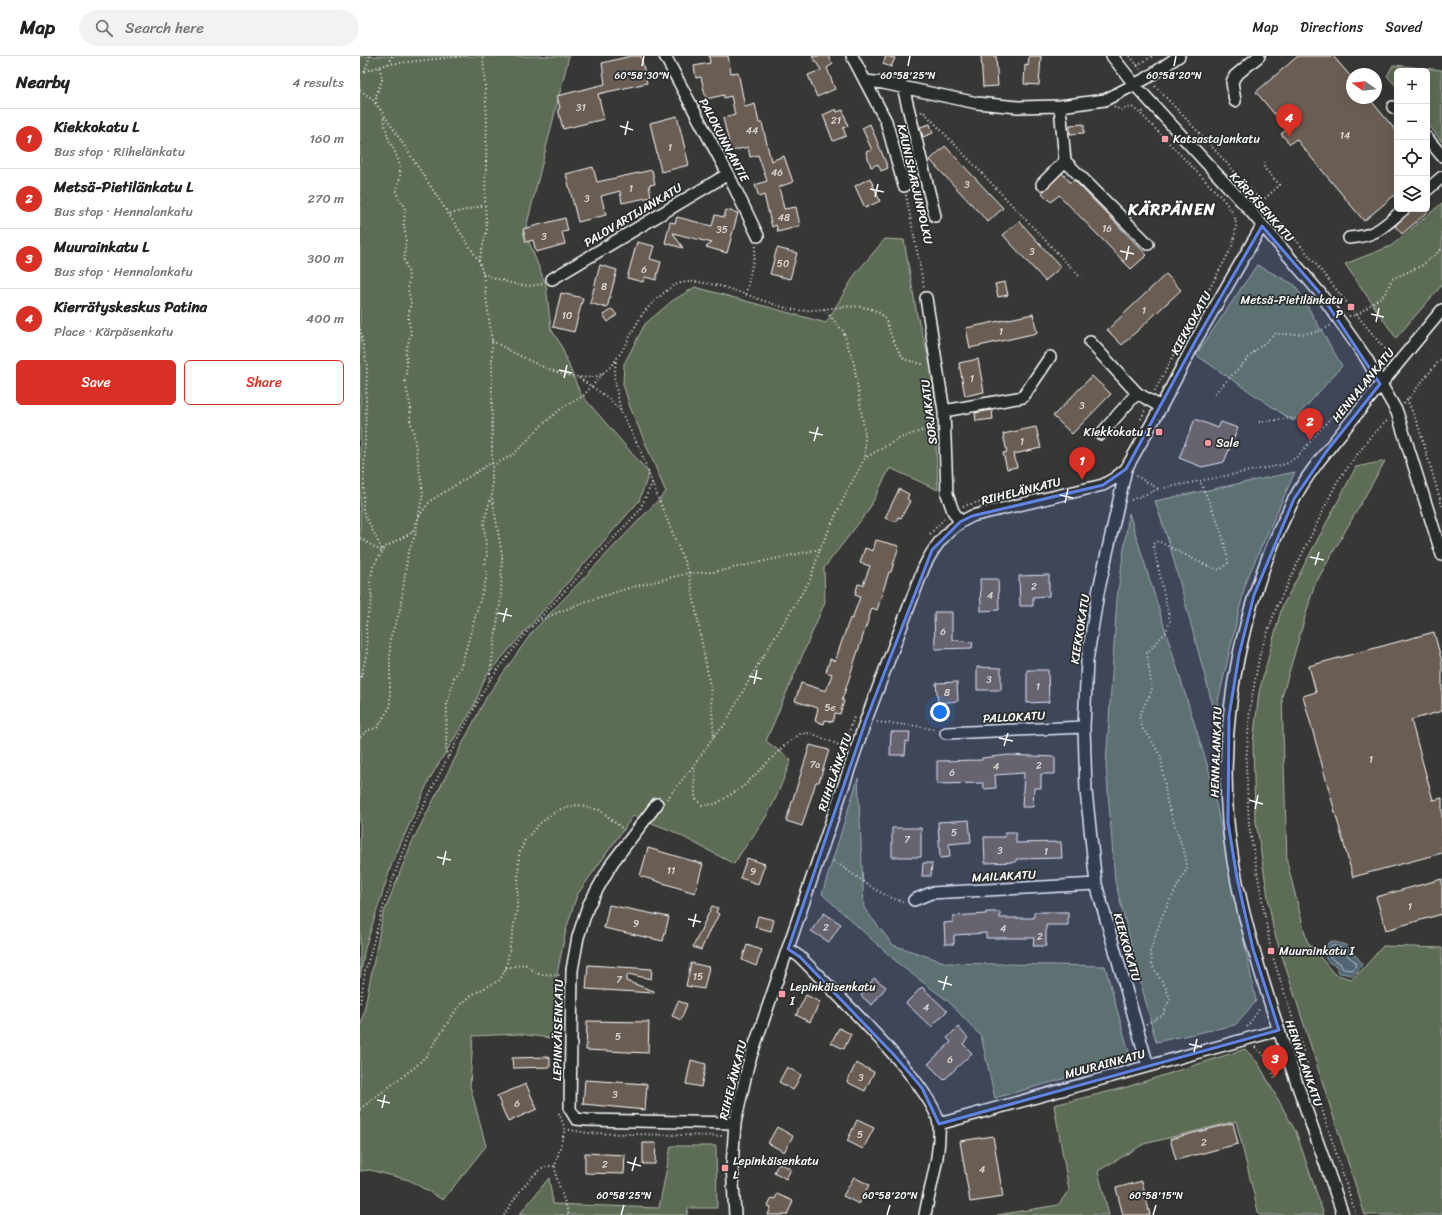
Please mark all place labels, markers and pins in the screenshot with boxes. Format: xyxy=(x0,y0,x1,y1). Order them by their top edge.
pin: 4 xyxy=(1276,104,1302,137)
place label: Katsastajankatu xyxy=(1173,128,1260,150)
marker: Katsastajankatu xyxy=(1160,134,1170,144)
place label: Metsä-Pietilänkatu P xyxy=(1240,289,1344,325)
marker: Metsä-Pietilänkatu P xyxy=(1346,302,1356,312)
pin: 2 xyxy=(1297,408,1323,441)
place label: Kiekkokatu I xyxy=(1084,421,1152,443)
marker: Kiekkokatu I xyxy=(1154,427,1164,437)
place label: Sale xyxy=(1216,432,1239,454)
marker: Sale xyxy=(1203,438,1213,448)
pin: 1 xyxy=(1069,447,1095,480)
place label: Muurainkatu I xyxy=(1279,940,1356,962)
marker: Muurainkatu I xyxy=(1266,946,1276,956)
place label: Lepinkäisenkatu I xyxy=(789,976,876,1012)
marker: Lepinkäisenkatu I xyxy=(777,989,787,999)
pin: 3 xyxy=(1262,1045,1288,1078)
place label: Lepinkäisenkatu L xyxy=(733,1150,819,1186)
marker: Lepinkäisenkatu L xyxy=(720,1163,730,1173)

